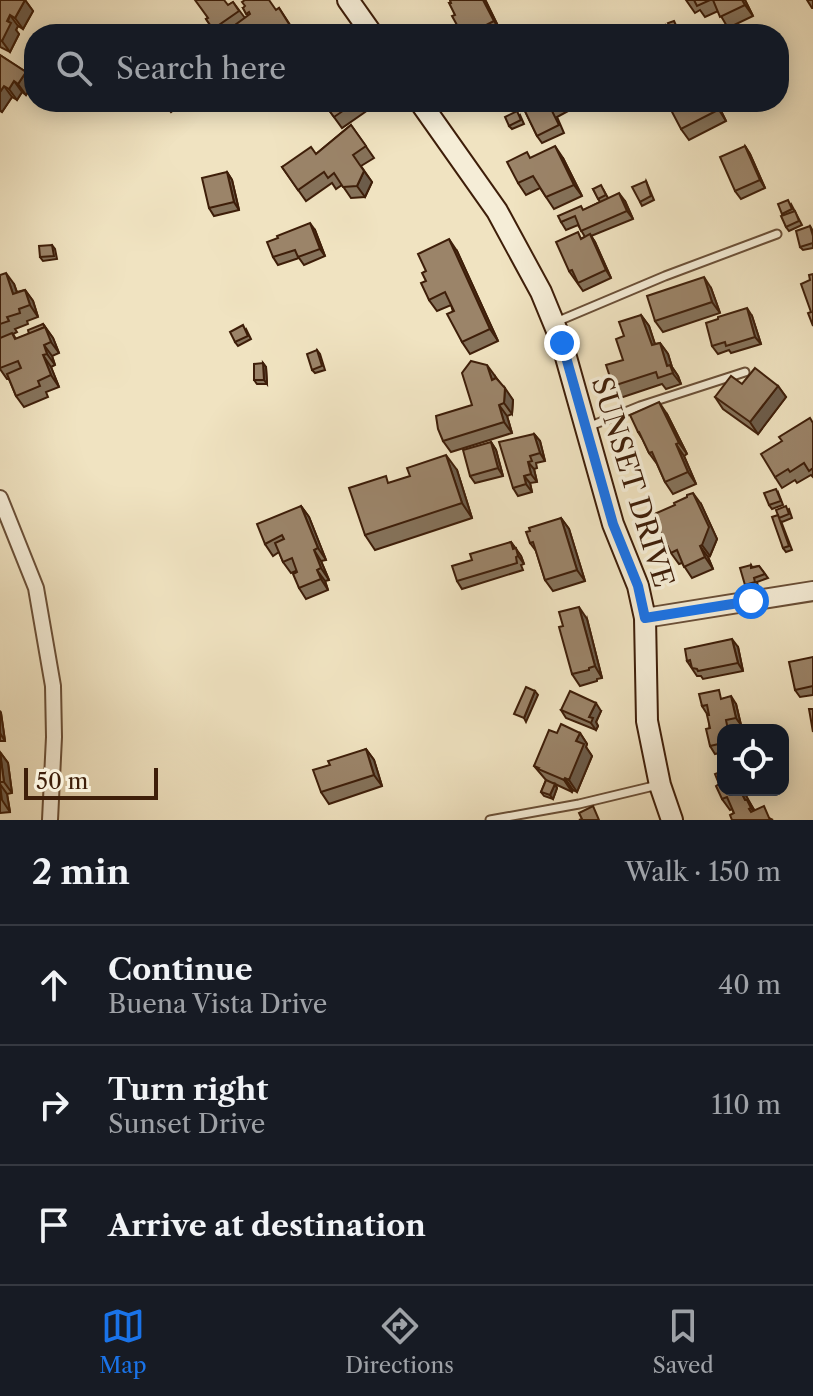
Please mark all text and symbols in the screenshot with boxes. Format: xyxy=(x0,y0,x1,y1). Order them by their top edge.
search box xyxy=(24,24,789,112)
icon: search xyxy=(52,46,96,90)
text: Search here xyxy=(116,50,286,87)
route end xyxy=(544,325,580,361)
street label: SUNSET DRIVE xyxy=(585,373,681,591)
route start xyxy=(733,583,769,619)
map controls xyxy=(717,724,789,796)
button: locate xyxy=(717,724,789,796)
scale bar xyxy=(24,764,158,800)
text: 50 m xyxy=(36,768,88,795)
text: 2 min xyxy=(32,851,130,893)
text: Walk · 150 m xyxy=(625,856,781,888)
text: Continue xyxy=(108,951,253,988)
icon: ahead xyxy=(32,963,76,1007)
text: 40 m xyxy=(718,969,781,1001)
text: Buena Vista Drive xyxy=(108,988,327,1020)
text: Turn right xyxy=(108,1071,268,1108)
icon: right xyxy=(32,1083,76,1127)
text: 110 m xyxy=(712,1089,781,1121)
text: Sunset Drive xyxy=(108,1108,265,1140)
icon: arrive xyxy=(32,1203,76,1247)
text: Arrive at destination xyxy=(108,1207,426,1244)
tab: Map xyxy=(99,1304,147,1379)
tab: Directions xyxy=(345,1304,454,1379)
tab: Saved xyxy=(653,1304,714,1379)

